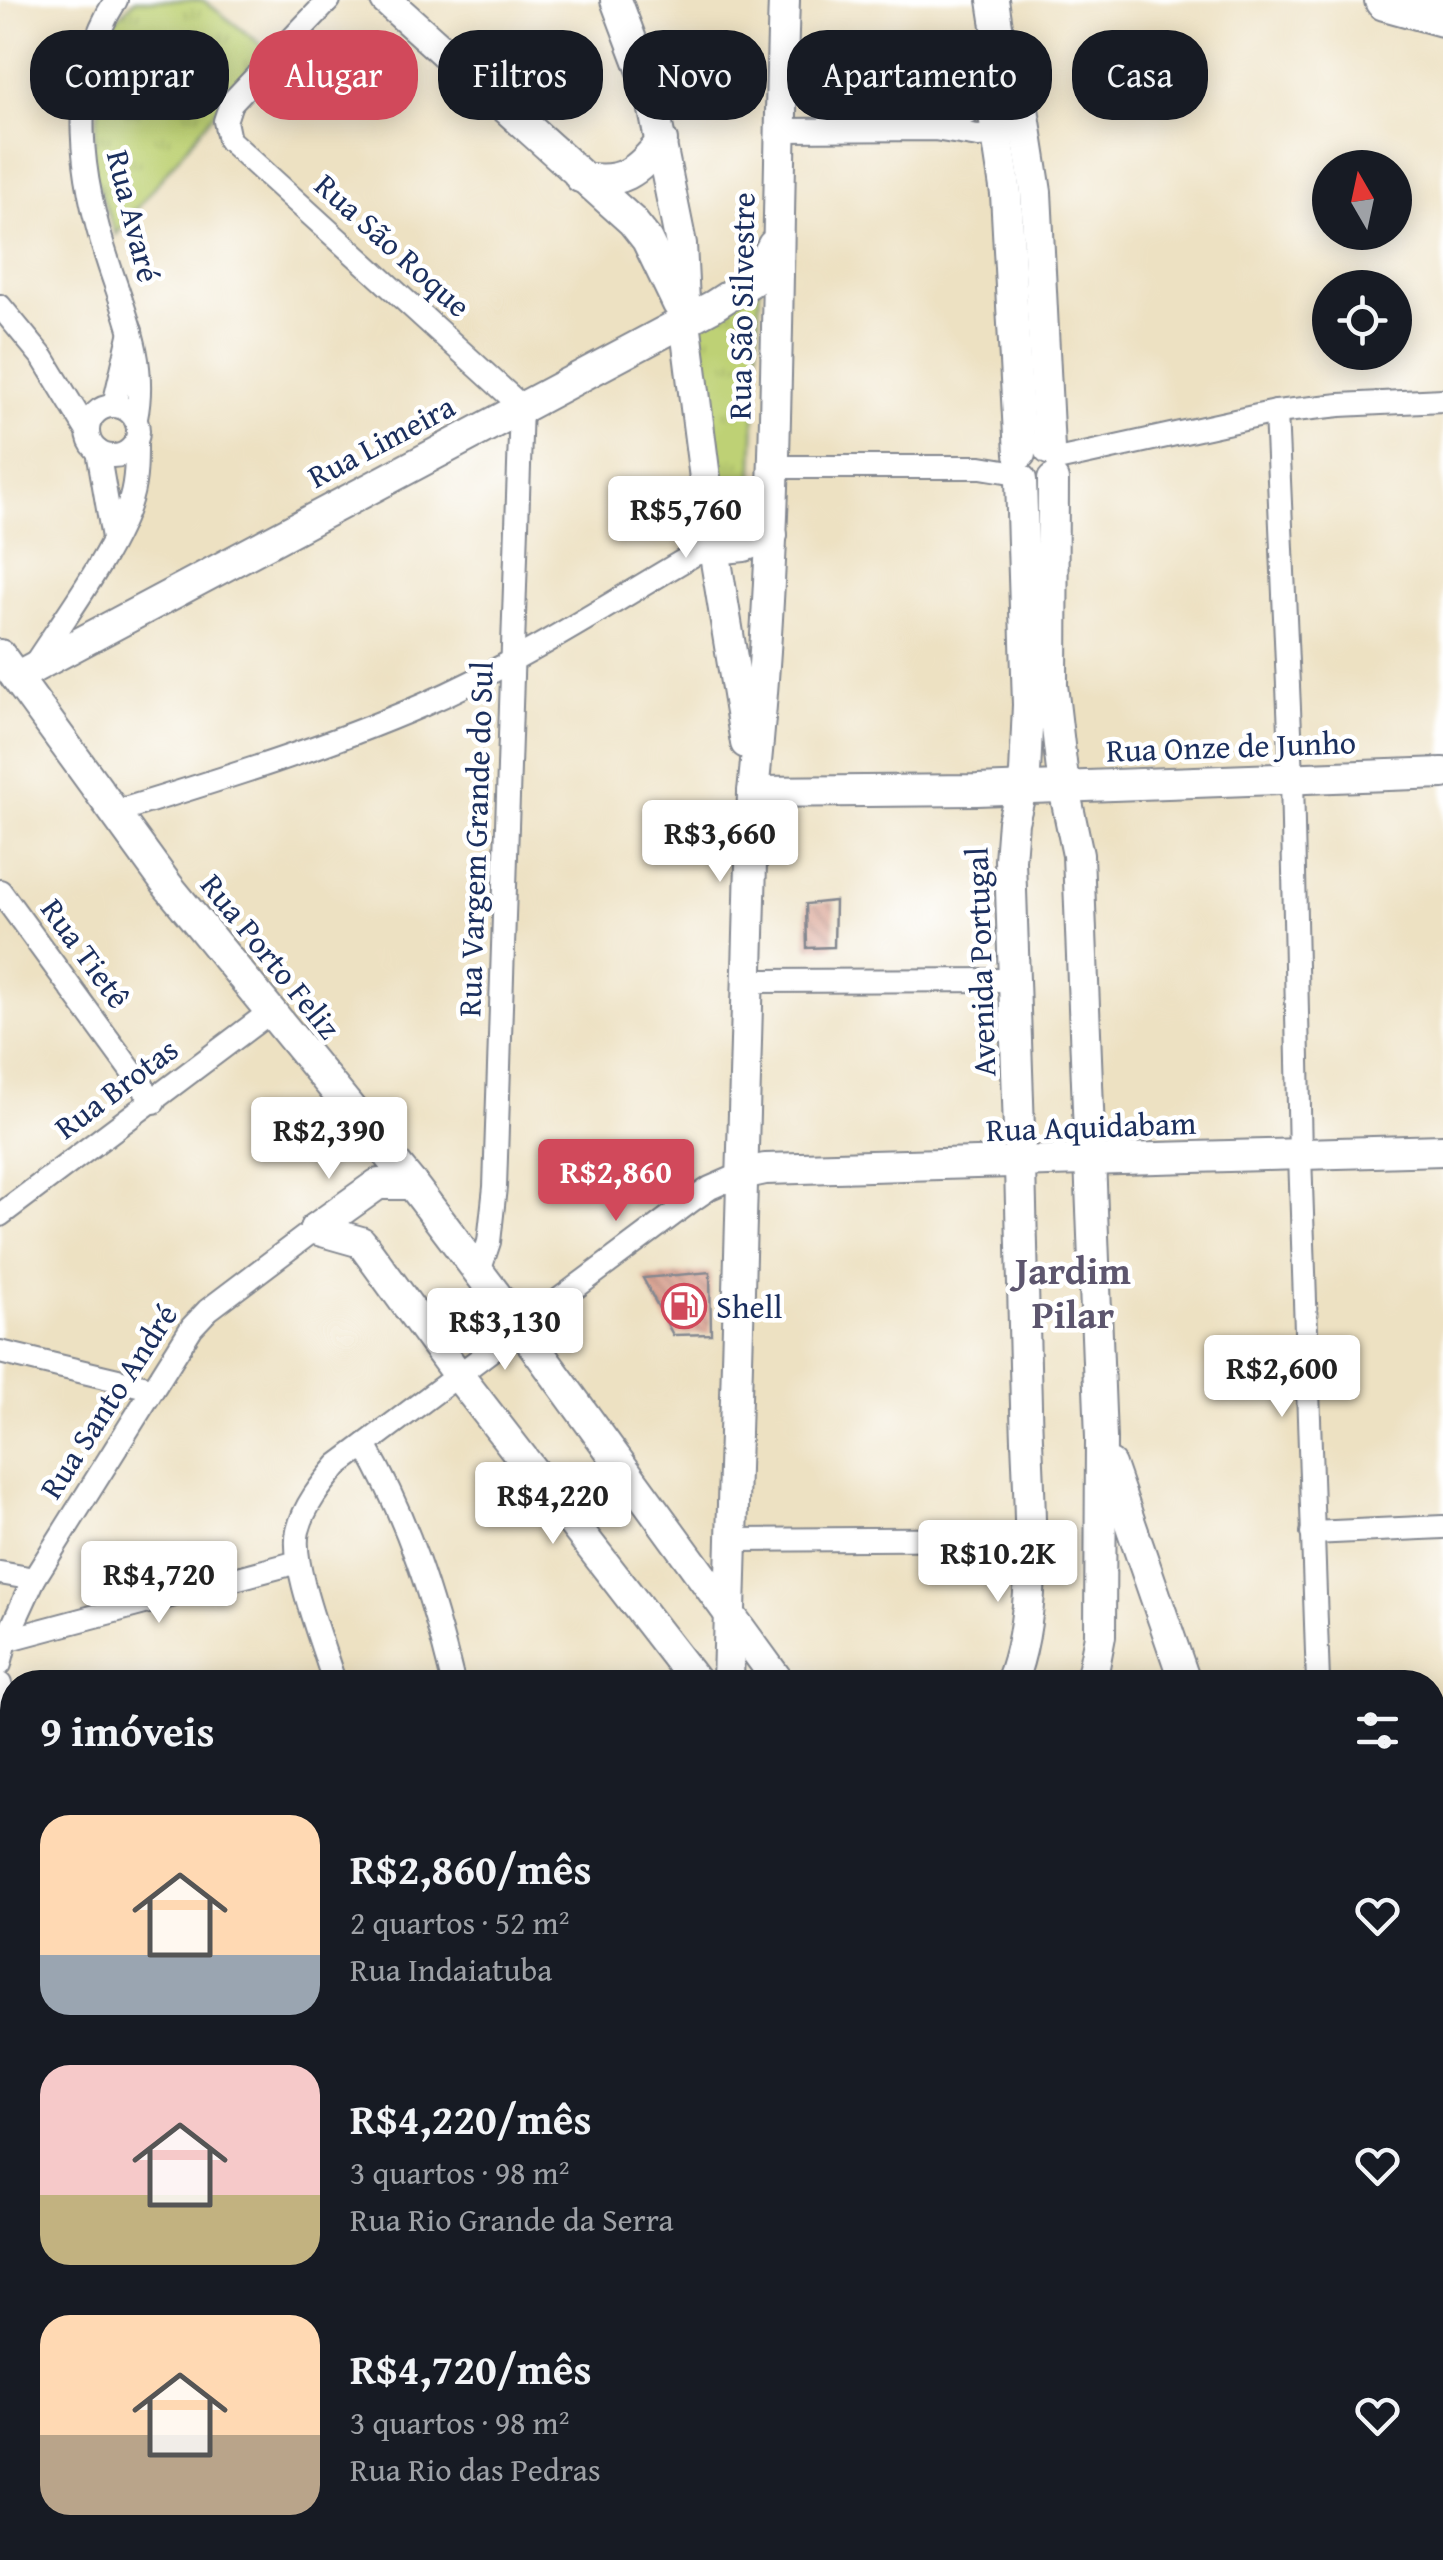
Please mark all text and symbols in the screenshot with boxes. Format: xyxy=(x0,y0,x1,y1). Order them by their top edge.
chip: Comprar xyxy=(30,30,229,120)
chip: Alugar xyxy=(249,30,418,120)
chip: Filtros xyxy=(438,30,603,120)
chip: Novo xyxy=(623,30,767,120)
chip: Apartamento xyxy=(787,30,1052,120)
chip: Casa xyxy=(1072,30,1208,120)
street label: Rua Avaré xyxy=(95,145,173,287)
north arrow xyxy=(1312,150,1412,250)
map controls xyxy=(1312,150,1412,370)
street label: Rua São Roque xyxy=(304,162,482,328)
street label: Rua São Silvestre xyxy=(716,192,766,420)
button: locate xyxy=(1312,270,1412,370)
street label: Rua Limeira xyxy=(299,383,463,499)
pin: R$5,760 xyxy=(594,476,778,561)
text: R$5,760 xyxy=(630,485,742,532)
street label: Rua Vargem Grande do Sul xyxy=(445,660,505,1018)
street label: Rua Onze de Junho xyxy=(1105,718,1357,774)
pin: R$3,660 xyxy=(628,800,812,885)
text: R$3,660 xyxy=(664,809,776,856)
street label: Avenida Portugal xyxy=(953,846,1007,1078)
street label: Rua Porto Feliz xyxy=(190,863,352,1049)
street label: Rua Tietê xyxy=(30,888,142,1018)
street label: Rua Brotas xyxy=(44,1026,188,1150)
pin: R$2,390 xyxy=(237,1097,421,1182)
street label: Rua Aquidabam xyxy=(985,1099,1197,1153)
text: R$2,390 xyxy=(273,1106,385,1153)
pin: R$2,860 xyxy=(524,1139,708,1224)
text: R$2,860 xyxy=(560,1148,672,1195)
district label: Jardim Pilar xyxy=(1009,1242,1131,1342)
fuel station icon: Shell xyxy=(661,1283,707,1329)
place label: Shell xyxy=(716,1283,783,1330)
pin: R$3,130 xyxy=(413,1288,597,1373)
street label: Rua Santo André xyxy=(27,1294,189,1508)
text: R$3,130 xyxy=(449,1297,561,1344)
pin: R$2,600 xyxy=(1190,1335,1374,1420)
text: R$2,600 xyxy=(1226,1344,1338,1391)
pin: R$4,220 xyxy=(461,1462,645,1547)
text: R$4,220 xyxy=(497,1471,609,1518)
pin: R$10.2K xyxy=(906,1520,1090,1605)
text: R$10.2K xyxy=(940,1529,1056,1576)
pin: R$4,720 xyxy=(67,1541,251,1626)
text: R$4,720 xyxy=(103,1550,215,1597)
text: 9 imóveis xyxy=(40,1700,215,1761)
icon: filters xyxy=(1350,1703,1405,1758)
text: R$2,860/mês xyxy=(350,1838,591,1899)
icon: home xyxy=(120,1855,240,1975)
icon: heart xyxy=(1350,1888,1405,1943)
text: 2 quartos · 52 m² xyxy=(350,1899,569,1946)
text: Rua Indaiatuba xyxy=(350,1946,552,1993)
text: R$4,220/mês xyxy=(350,2088,591,2149)
icon: home xyxy=(120,2105,240,2225)
icon: heart xyxy=(1350,2138,1405,2193)
text: 3 quartos · 98 m² xyxy=(350,2149,569,2196)
text: Rua Rio Grande da Serra xyxy=(350,2196,674,2243)
text: R$4,720/mês xyxy=(350,2338,591,2399)
icon: home xyxy=(120,2355,240,2475)
icon: heart xyxy=(1350,2388,1405,2443)
text: 3 quartos · 98 m² xyxy=(350,2399,569,2446)
text: Rua Rio das Pedras xyxy=(350,2446,601,2493)

